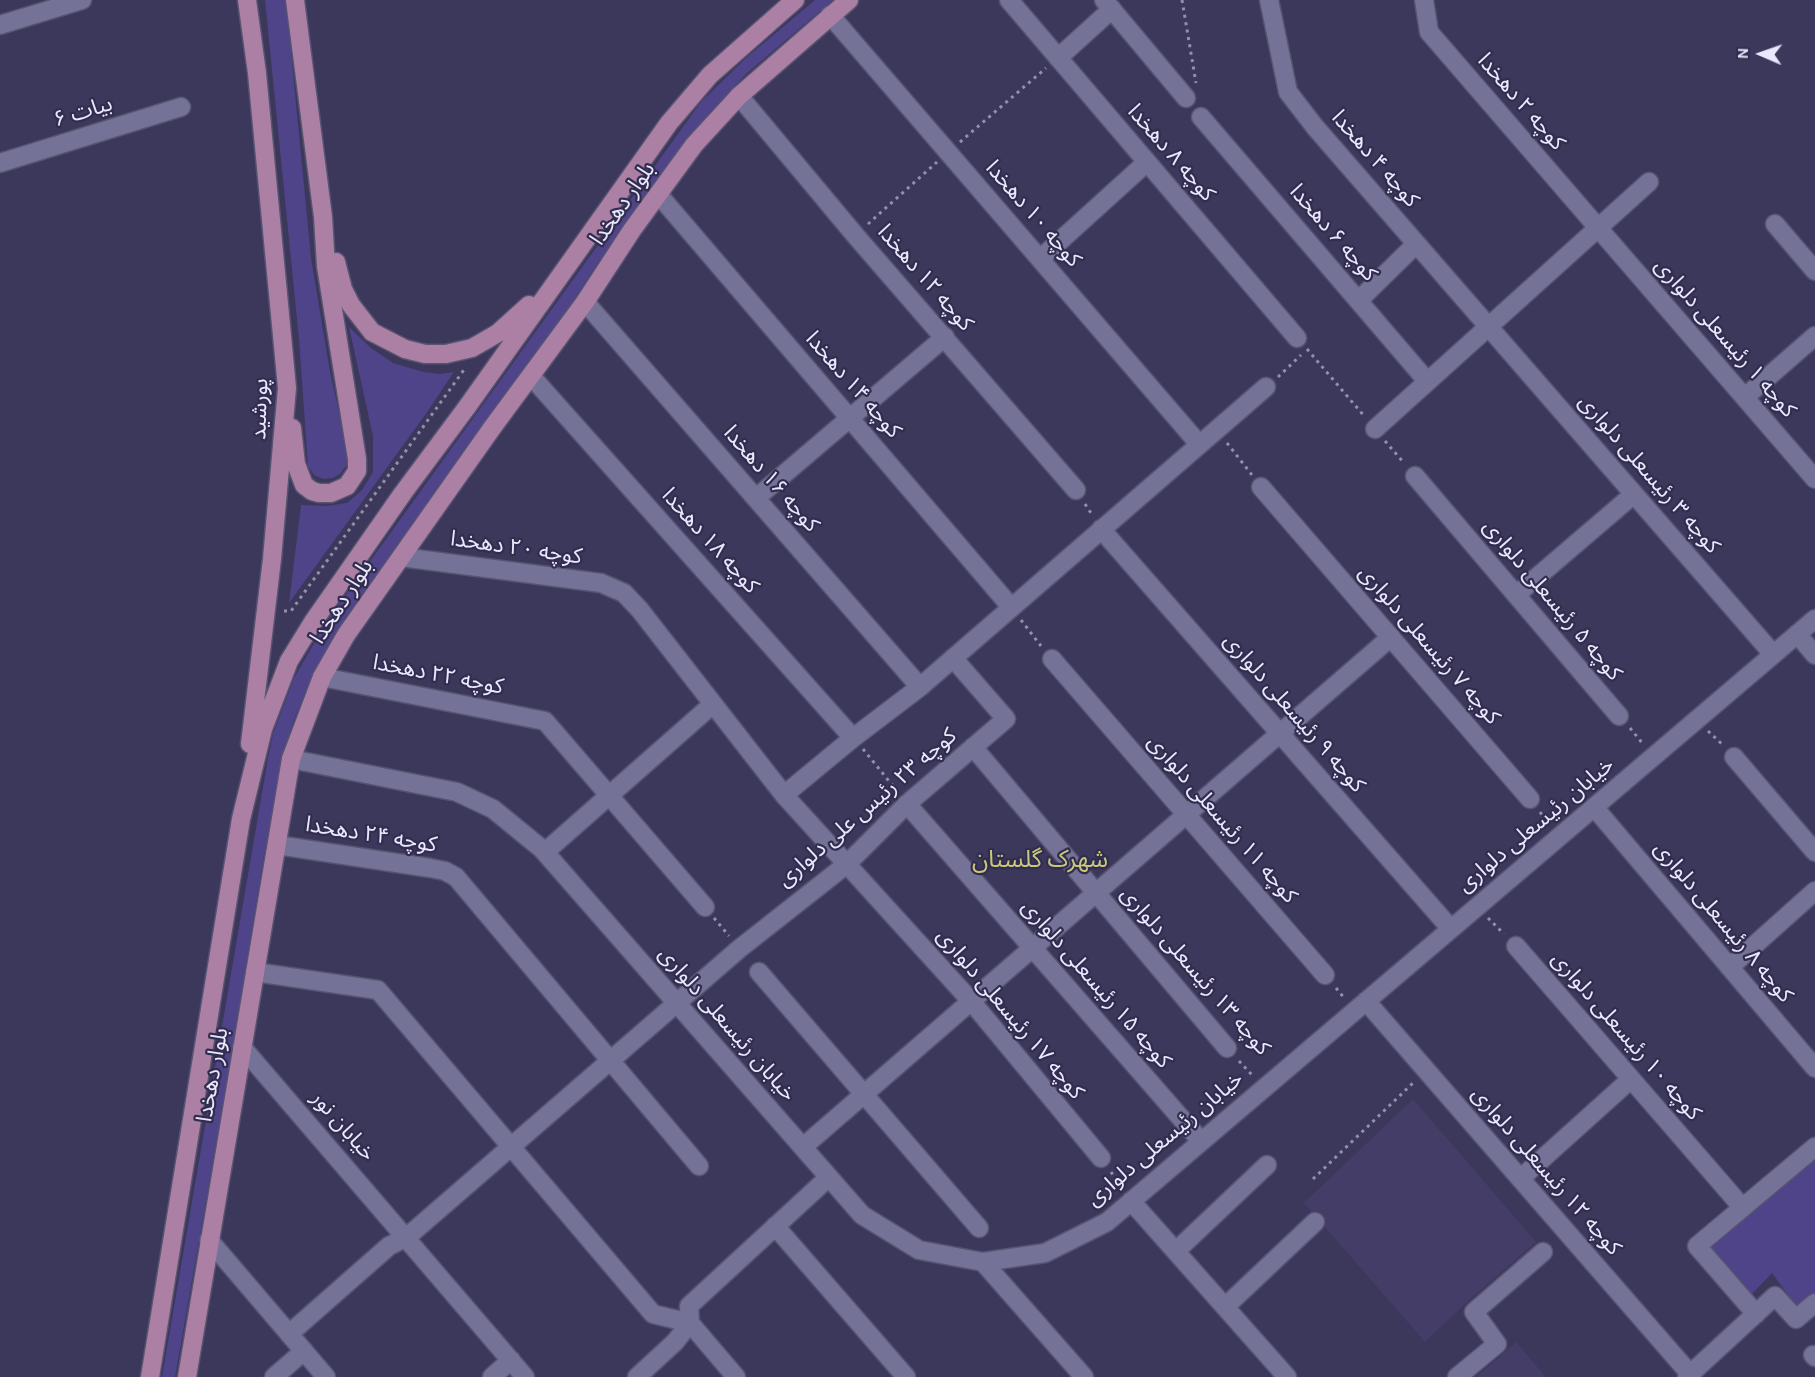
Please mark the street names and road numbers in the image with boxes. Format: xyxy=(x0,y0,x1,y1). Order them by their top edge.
street label: کوچه ۲ دهخدا xyxy=(1472,48,1570,156)
street label: بیات ۶ xyxy=(50,91,116,133)
street label: کوچه ۸ دهخدا xyxy=(1122,99,1220,207)
street label: کوچه ۴ دهخدا xyxy=(1326,105,1424,213)
street label: کوچه ۱۰ دهخدا xyxy=(979,155,1087,273)
street label: بلوار دهخدا xyxy=(585,157,661,251)
street label: کوچه ۶ دهخدا xyxy=(1284,179,1382,287)
street label: کوچه ۱۲ دهخدا xyxy=(871,219,979,337)
street label: کوچه ۱ رئیسعلی دلواری xyxy=(1649,253,1801,423)
street label: کوچه ۱۴ دهخدا xyxy=(799,326,907,444)
street label: پورشید xyxy=(246,378,274,440)
street label: کوچه ۳ رئیسعلی دلواری xyxy=(1573,389,1725,559)
street label: کوچه ۱۶ دهخدا xyxy=(717,420,825,538)
street label: کوچه ۱۸ دهخدا xyxy=(656,483,764,599)
street label: کوچه ۵ رئیسعلی دلواری xyxy=(1477,514,1627,686)
street label: کوچه ۲۰ دهخدا xyxy=(448,526,584,570)
street label: بلوار دهخدا xyxy=(305,555,379,649)
street label: کوچه ۷ رئیسعلی دلواری xyxy=(1353,560,1505,730)
street label: کوچه ۹ رئیسعلی دلواری xyxy=(1218,628,1370,798)
street label: کوچه ۲۲ دهخدا xyxy=(370,649,506,701)
street label: کوچه ۲۳ رئیس علی دلواری xyxy=(772,723,962,893)
street label: کوچه ۱۱ رئیسعلی دلواری xyxy=(1141,729,1303,909)
street label: خیابان رئیسعلی دلواری xyxy=(1452,752,1620,898)
street label: کوچه ۲۴ دهخدا xyxy=(303,812,439,858)
street label: کوچه ۸ رئیسعلی دلواری xyxy=(1648,836,1798,1008)
street label: کوچه ۱۳ رئیسعلی دلواری xyxy=(1114,881,1276,1061)
street label: کوچه ۱۵ رئیسعلی دلواری xyxy=(1015,894,1177,1074)
street label: کوچه ۱۷ رئیسعلی دلواری xyxy=(931,923,1089,1105)
street label: خیابان رئیسعلی دلواری xyxy=(653,941,801,1107)
street label: کوچه ۱۰ رئیسعلی دلواری xyxy=(1545,946,1707,1126)
street label: بلوار دهخدا xyxy=(192,1026,234,1124)
street label: خیابان رئیسعلی دلواری xyxy=(1081,1066,1249,1212)
street label: کوچه ۱۲ رئیسعلی دلواری xyxy=(1465,1081,1627,1261)
street label: خیابان نور xyxy=(305,1085,381,1167)

